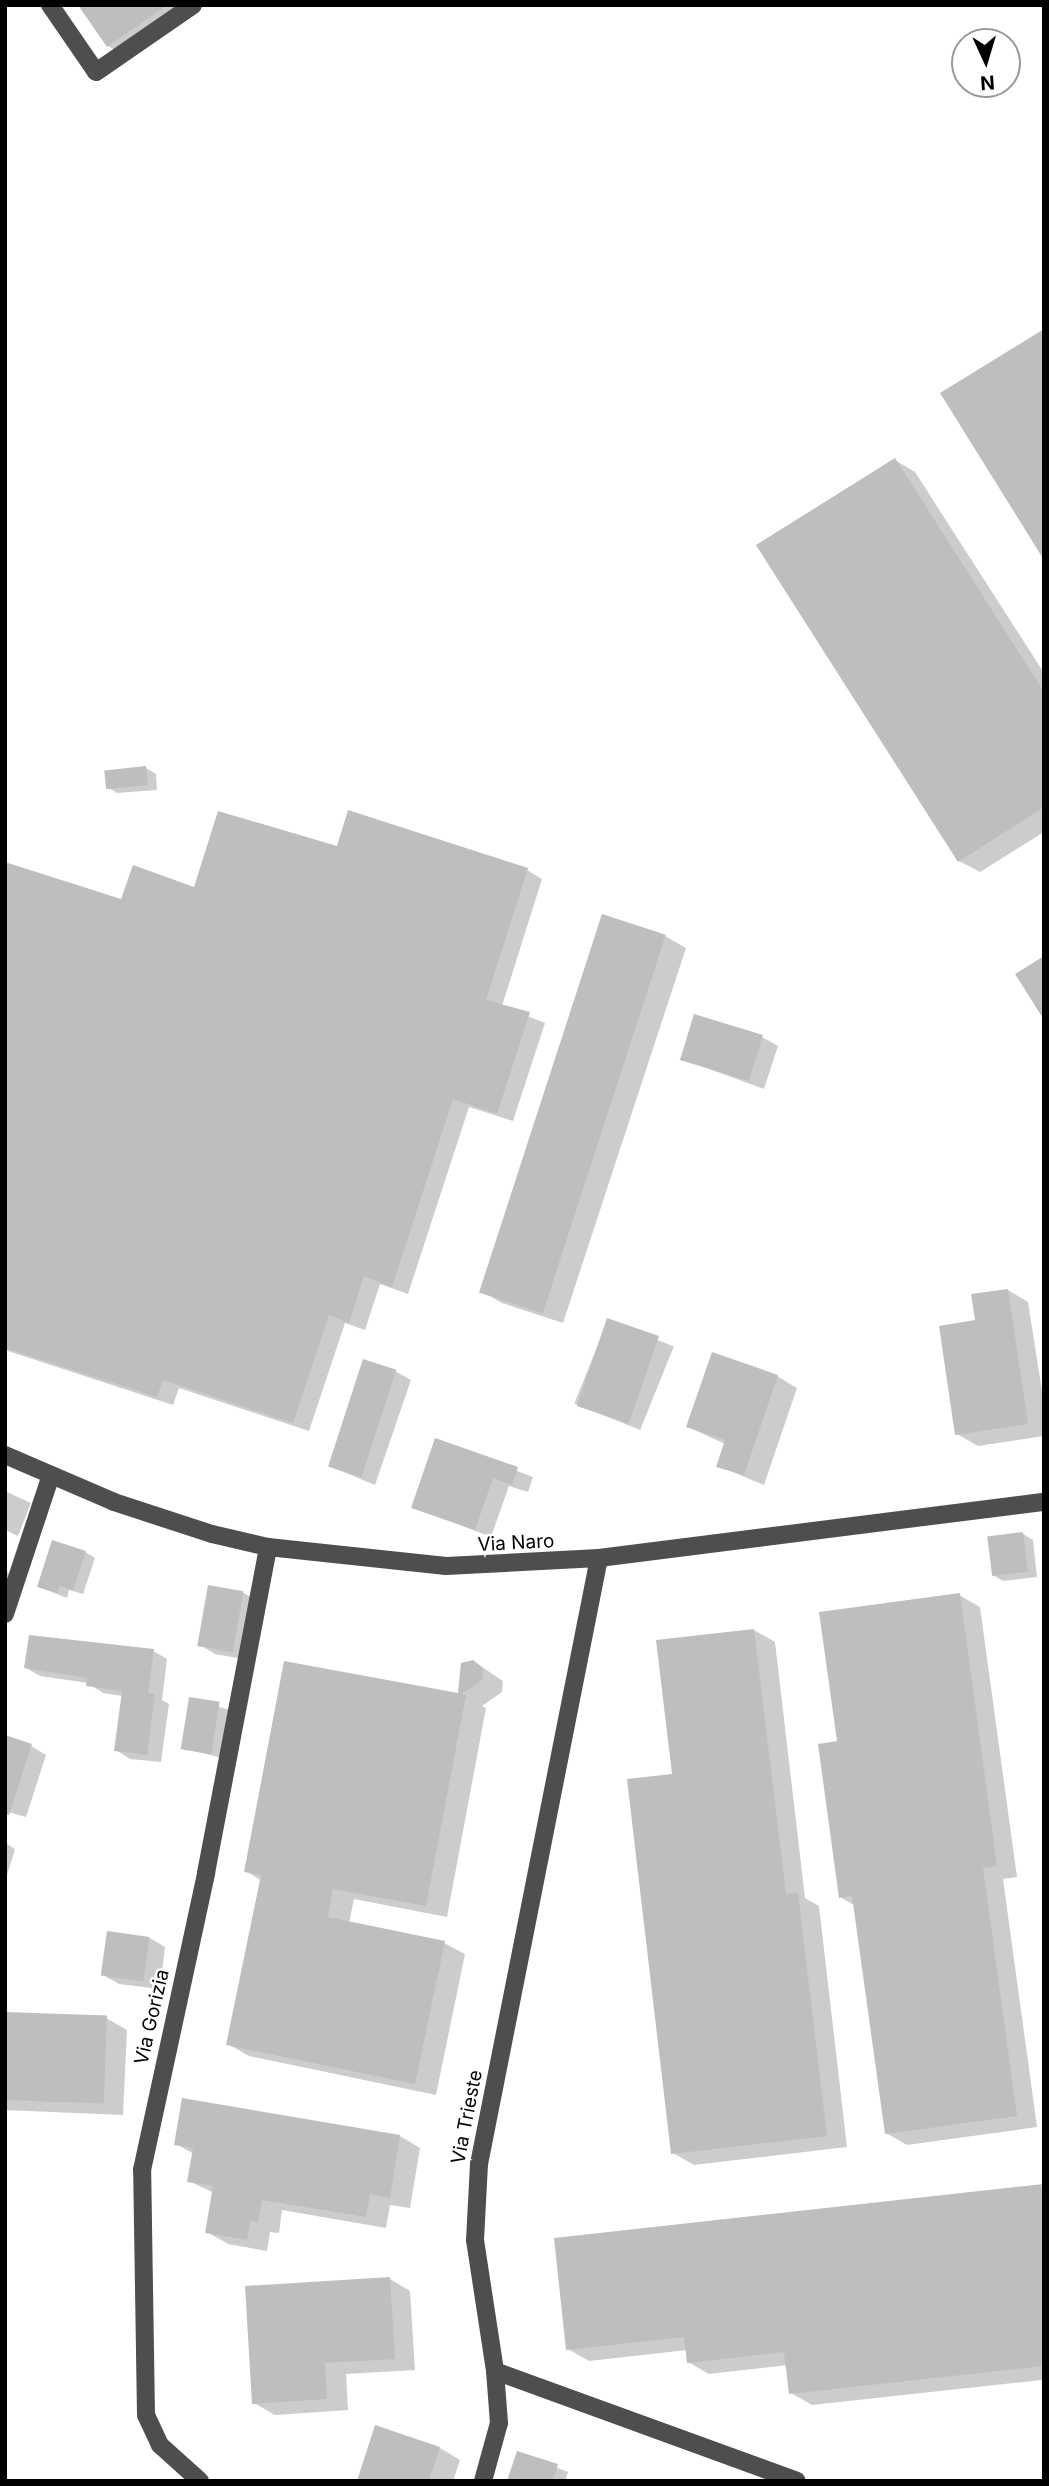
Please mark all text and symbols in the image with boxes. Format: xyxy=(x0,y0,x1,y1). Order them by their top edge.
north arrow xyxy=(951,28,1021,98)
text: N xyxy=(979,70,995,94)
street label: Via Naro xyxy=(477,1530,555,1556)
street label: Via Gorizia xyxy=(130,1967,174,2067)
street label: Via Trieste xyxy=(447,2068,487,2166)

